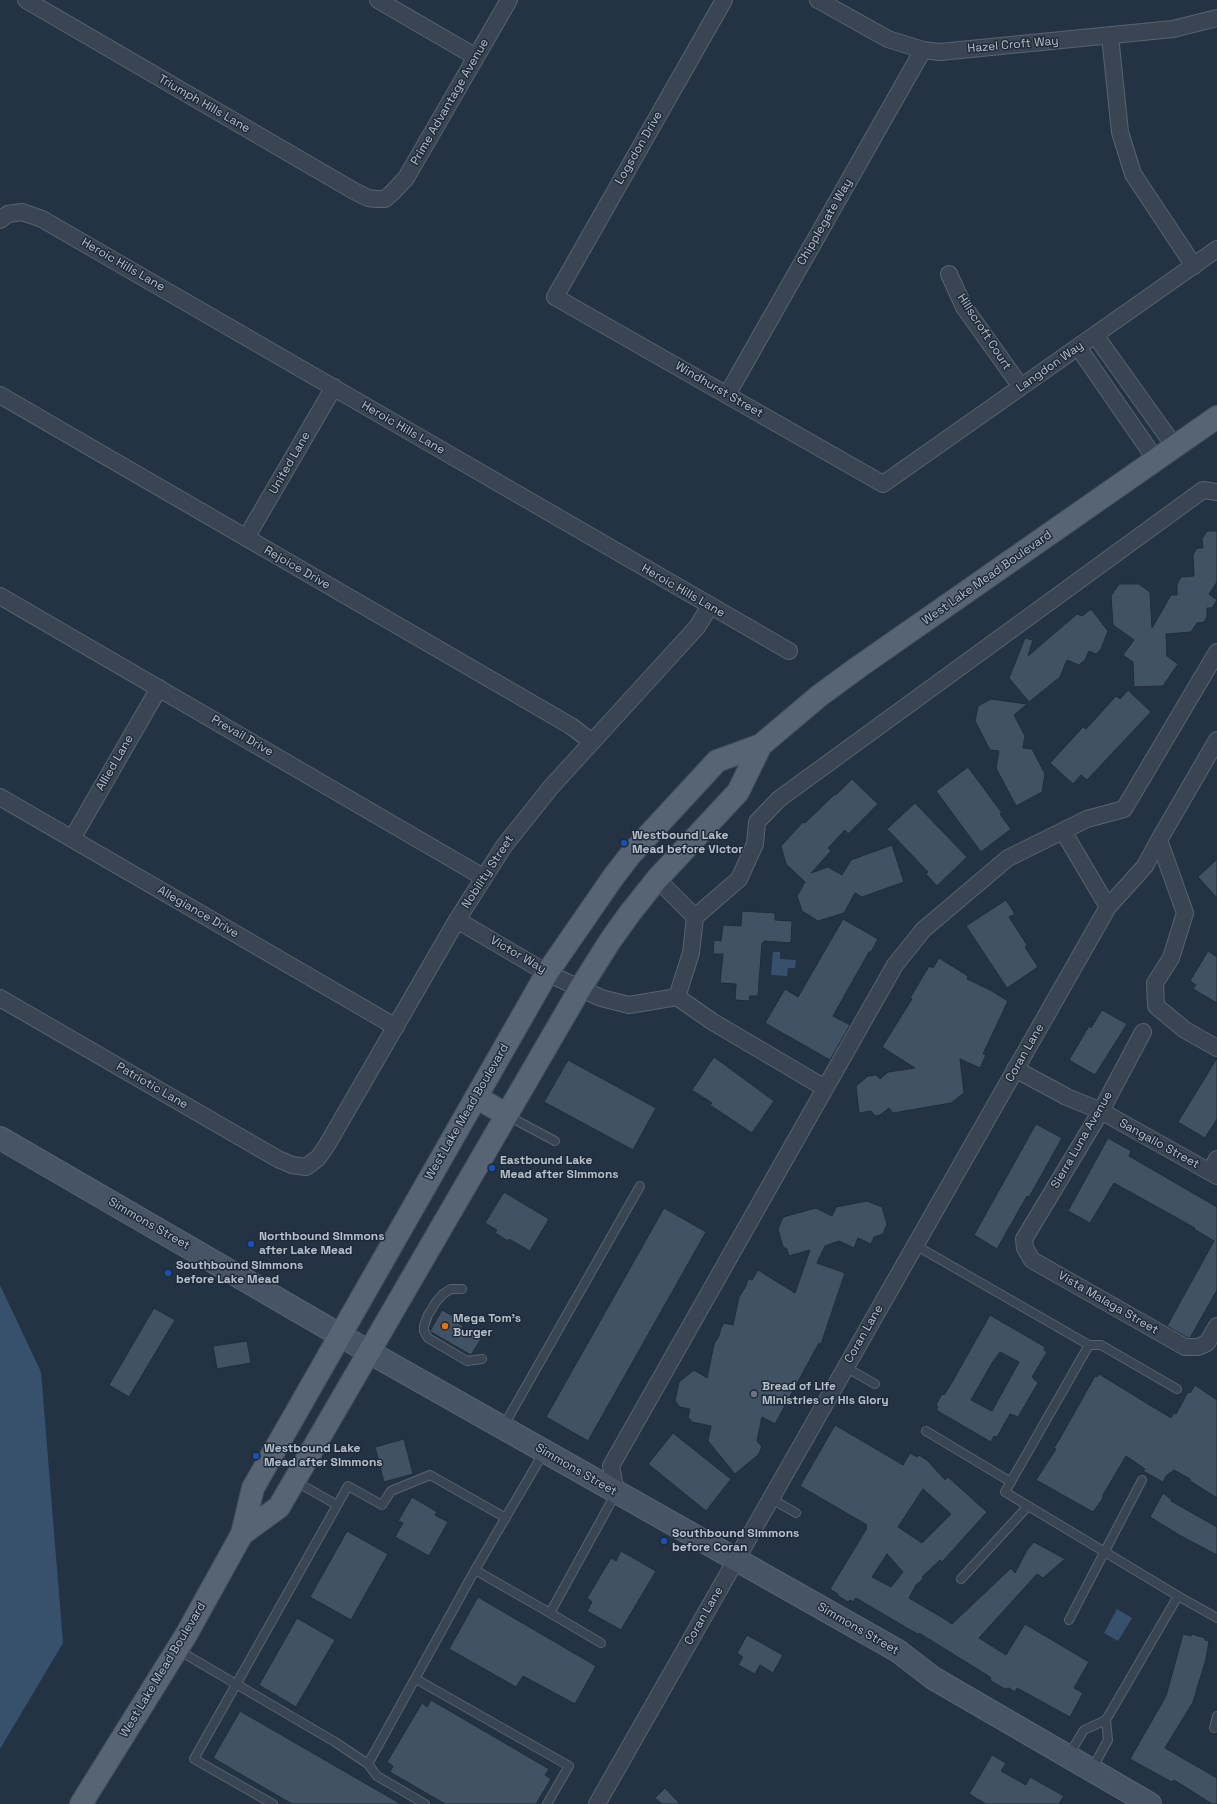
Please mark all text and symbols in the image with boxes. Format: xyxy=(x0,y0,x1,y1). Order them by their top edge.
street label: Hazel Croft Way xyxy=(967,34,1059,56)
street label: Prime Advantage Avenue xyxy=(408,36,492,168)
street label: Triumph Hills Lane xyxy=(156,72,252,136)
street label: Logsdon Drive xyxy=(612,109,666,187)
street label: Chipplegate Way xyxy=(794,176,856,268)
street label: Heroic Hills Lane xyxy=(79,235,167,295)
street label: Hillscroft Court xyxy=(954,291,1014,373)
street label: Langdon Way xyxy=(1014,339,1086,395)
street label: Windhurst Street xyxy=(673,359,765,421)
street label: Heroic Hills Lane xyxy=(359,398,447,458)
street label: United Lane xyxy=(266,429,314,497)
street label: West Lake Mead Boulevard xyxy=(919,528,1055,628)
street label: Rejoice Drive xyxy=(261,543,333,593)
street label: Heroic Hills Lane xyxy=(639,561,727,621)
street label: Prevail Drive xyxy=(208,712,276,760)
street label: Allied Lane xyxy=(93,732,137,794)
place label: Westbound Lake Mead before Victor xyxy=(632,829,743,857)
street label: Nobility Street xyxy=(459,833,517,911)
marker: Westbound Lake Mead before Victor xyxy=(619,838,629,848)
street label: Allegiance Drive xyxy=(155,883,241,941)
street label: Victor Way xyxy=(488,933,548,977)
street label: Coran Lane xyxy=(1003,1021,1047,1085)
street label: West Lake Mead Boulevard xyxy=(422,1041,512,1183)
street label: Patriotic Lane xyxy=(114,1060,190,1112)
street label: Sierra Luna Avenue xyxy=(1048,1089,1116,1191)
street label: Sangallo Street xyxy=(1116,1116,1202,1172)
place label: Eastbound Lake Mead after Simmons xyxy=(500,1154,619,1182)
marker: Eastbound Lake Mead after Simmons xyxy=(487,1163,497,1173)
street label: Simmons Street xyxy=(106,1195,192,1253)
place label: Northbound Simmons after Lake Mead xyxy=(259,1230,384,1258)
marker: Northbound Simmons after Lake Mead xyxy=(246,1239,256,1249)
place label: Southbound Simmons before Lake Mead xyxy=(176,1259,303,1287)
marker: Southbound Simmons before Lake Mead xyxy=(163,1268,173,1278)
street label: Vista Malaga Street xyxy=(1055,1268,1161,1338)
street label: Coran Lane xyxy=(842,1302,886,1366)
place label: Mega Tom's Burger xyxy=(453,1312,521,1340)
marker: Mega Tom's Burger xyxy=(440,1321,450,1331)
place label: Bread of Life Ministries of His Glory xyxy=(762,1380,889,1408)
marker: Bread of Life Ministries of His Glory xyxy=(749,1389,759,1399)
street label: Simmons Street xyxy=(533,1441,619,1499)
place label: Westbound Lake Mead after Simmons xyxy=(264,1442,383,1470)
marker: Westbound Lake Mead after Simmons xyxy=(251,1451,261,1461)
place label: Southbound Simmons before Coran xyxy=(672,1527,799,1555)
marker: Southbound Simmons before Coran xyxy=(659,1536,669,1546)
street label: Coran Lane xyxy=(682,1584,726,1648)
street label: West Lake Mead Boulevard xyxy=(117,1600,209,1740)
street label: Simmons Street xyxy=(815,1600,901,1658)

